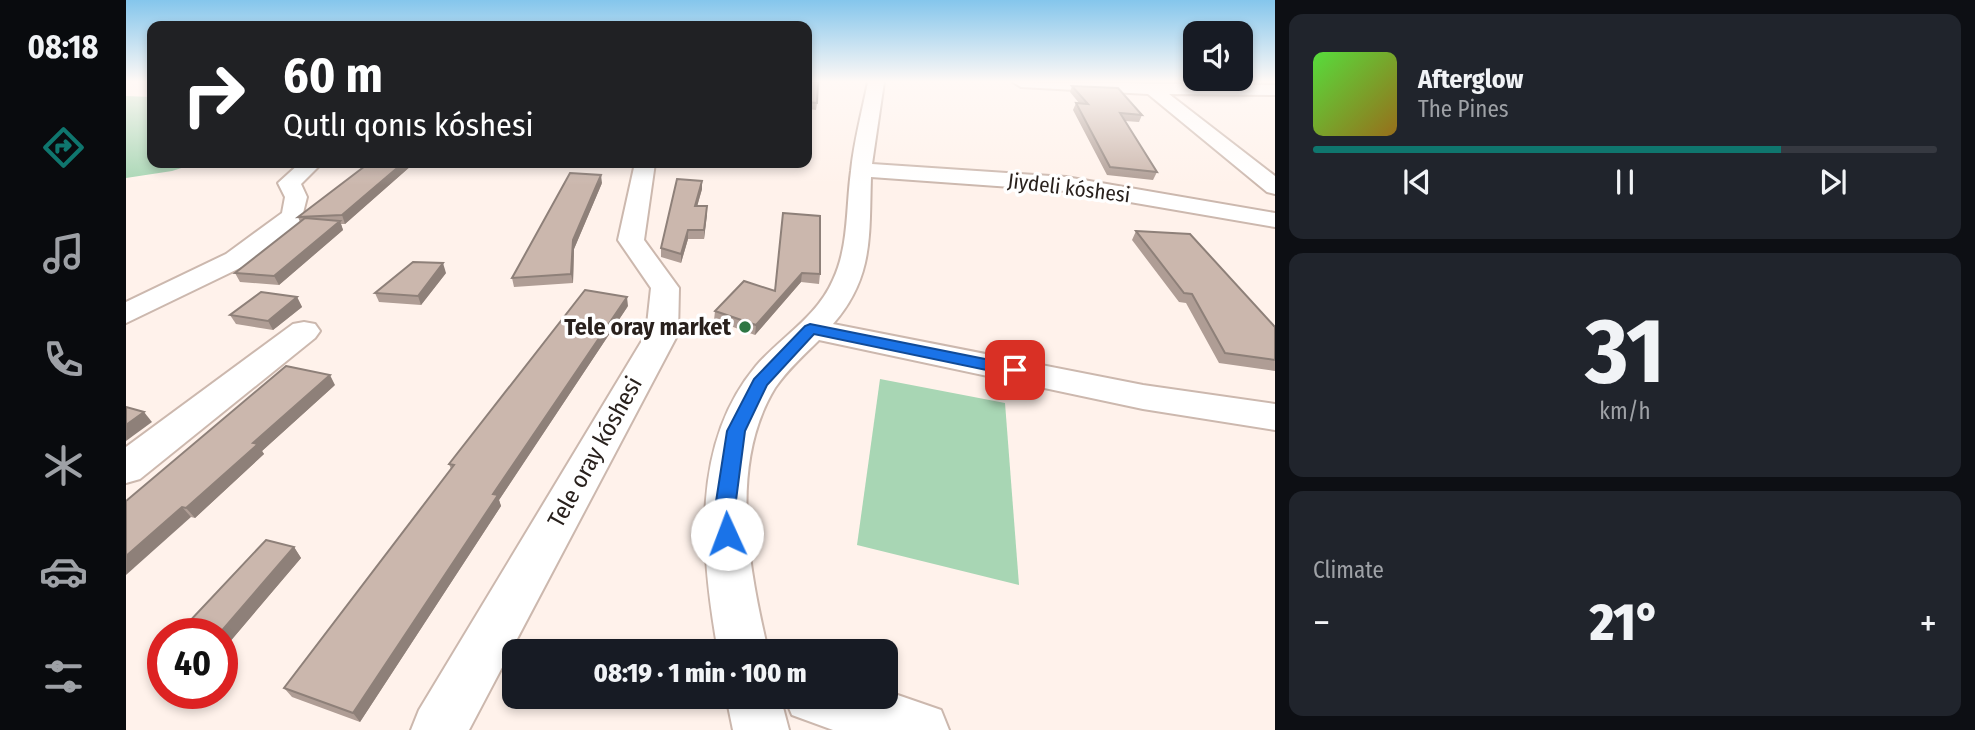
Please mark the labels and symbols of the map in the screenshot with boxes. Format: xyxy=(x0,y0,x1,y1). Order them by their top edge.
street label: Jiydeli kóshesi xyxy=(1006,168,1132,208)
place label: Tele oray market xyxy=(564,313,732,341)
marker: Tele oray market xyxy=(737,319,753,335)
pin xyxy=(985,340,1045,400)
street label: Tele oray kóshesi xyxy=(542,372,648,532)
position arrow xyxy=(690,497,764,571)
speed limit sign: 40 xyxy=(147,618,238,709)

